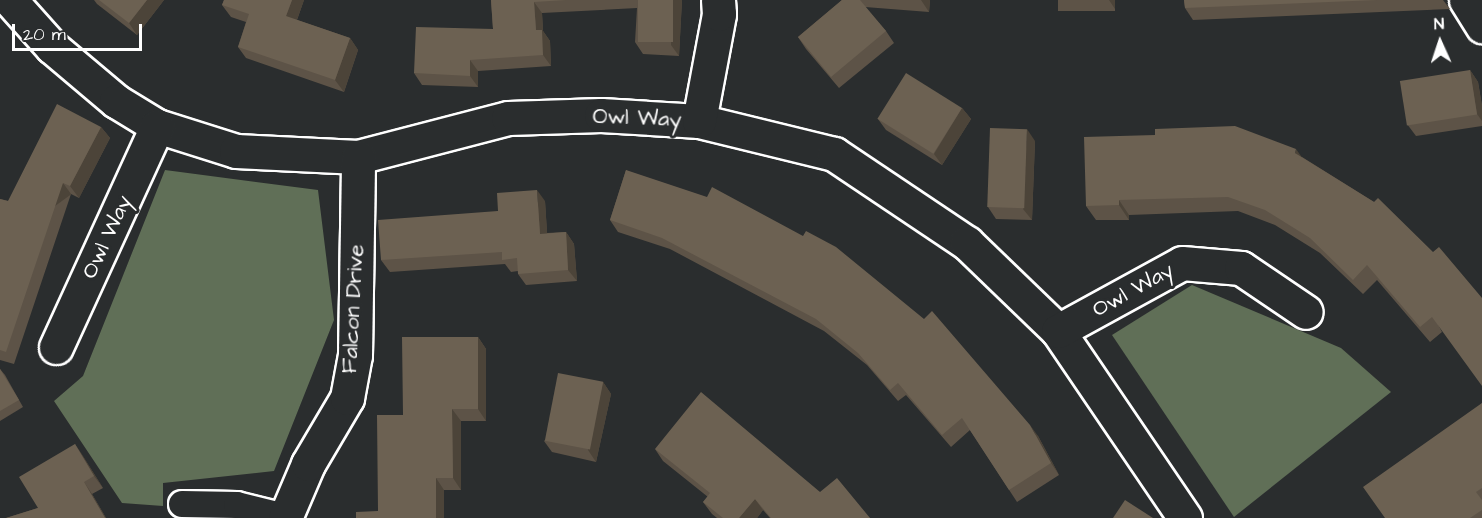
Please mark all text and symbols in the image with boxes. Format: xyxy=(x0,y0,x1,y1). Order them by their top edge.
scale bar xyxy=(15,12,146,50)
north arrow xyxy=(1410,12,1470,72)
text: N xyxy=(1433,13,1445,35)
text: 20 m xyxy=(23,22,66,47)
street label: Owl Way xyxy=(592,103,682,133)
street label: Owl Way xyxy=(76,191,138,283)
street label: Falcon Drive xyxy=(336,244,370,374)
street label: Owl Way xyxy=(1088,257,1178,323)

